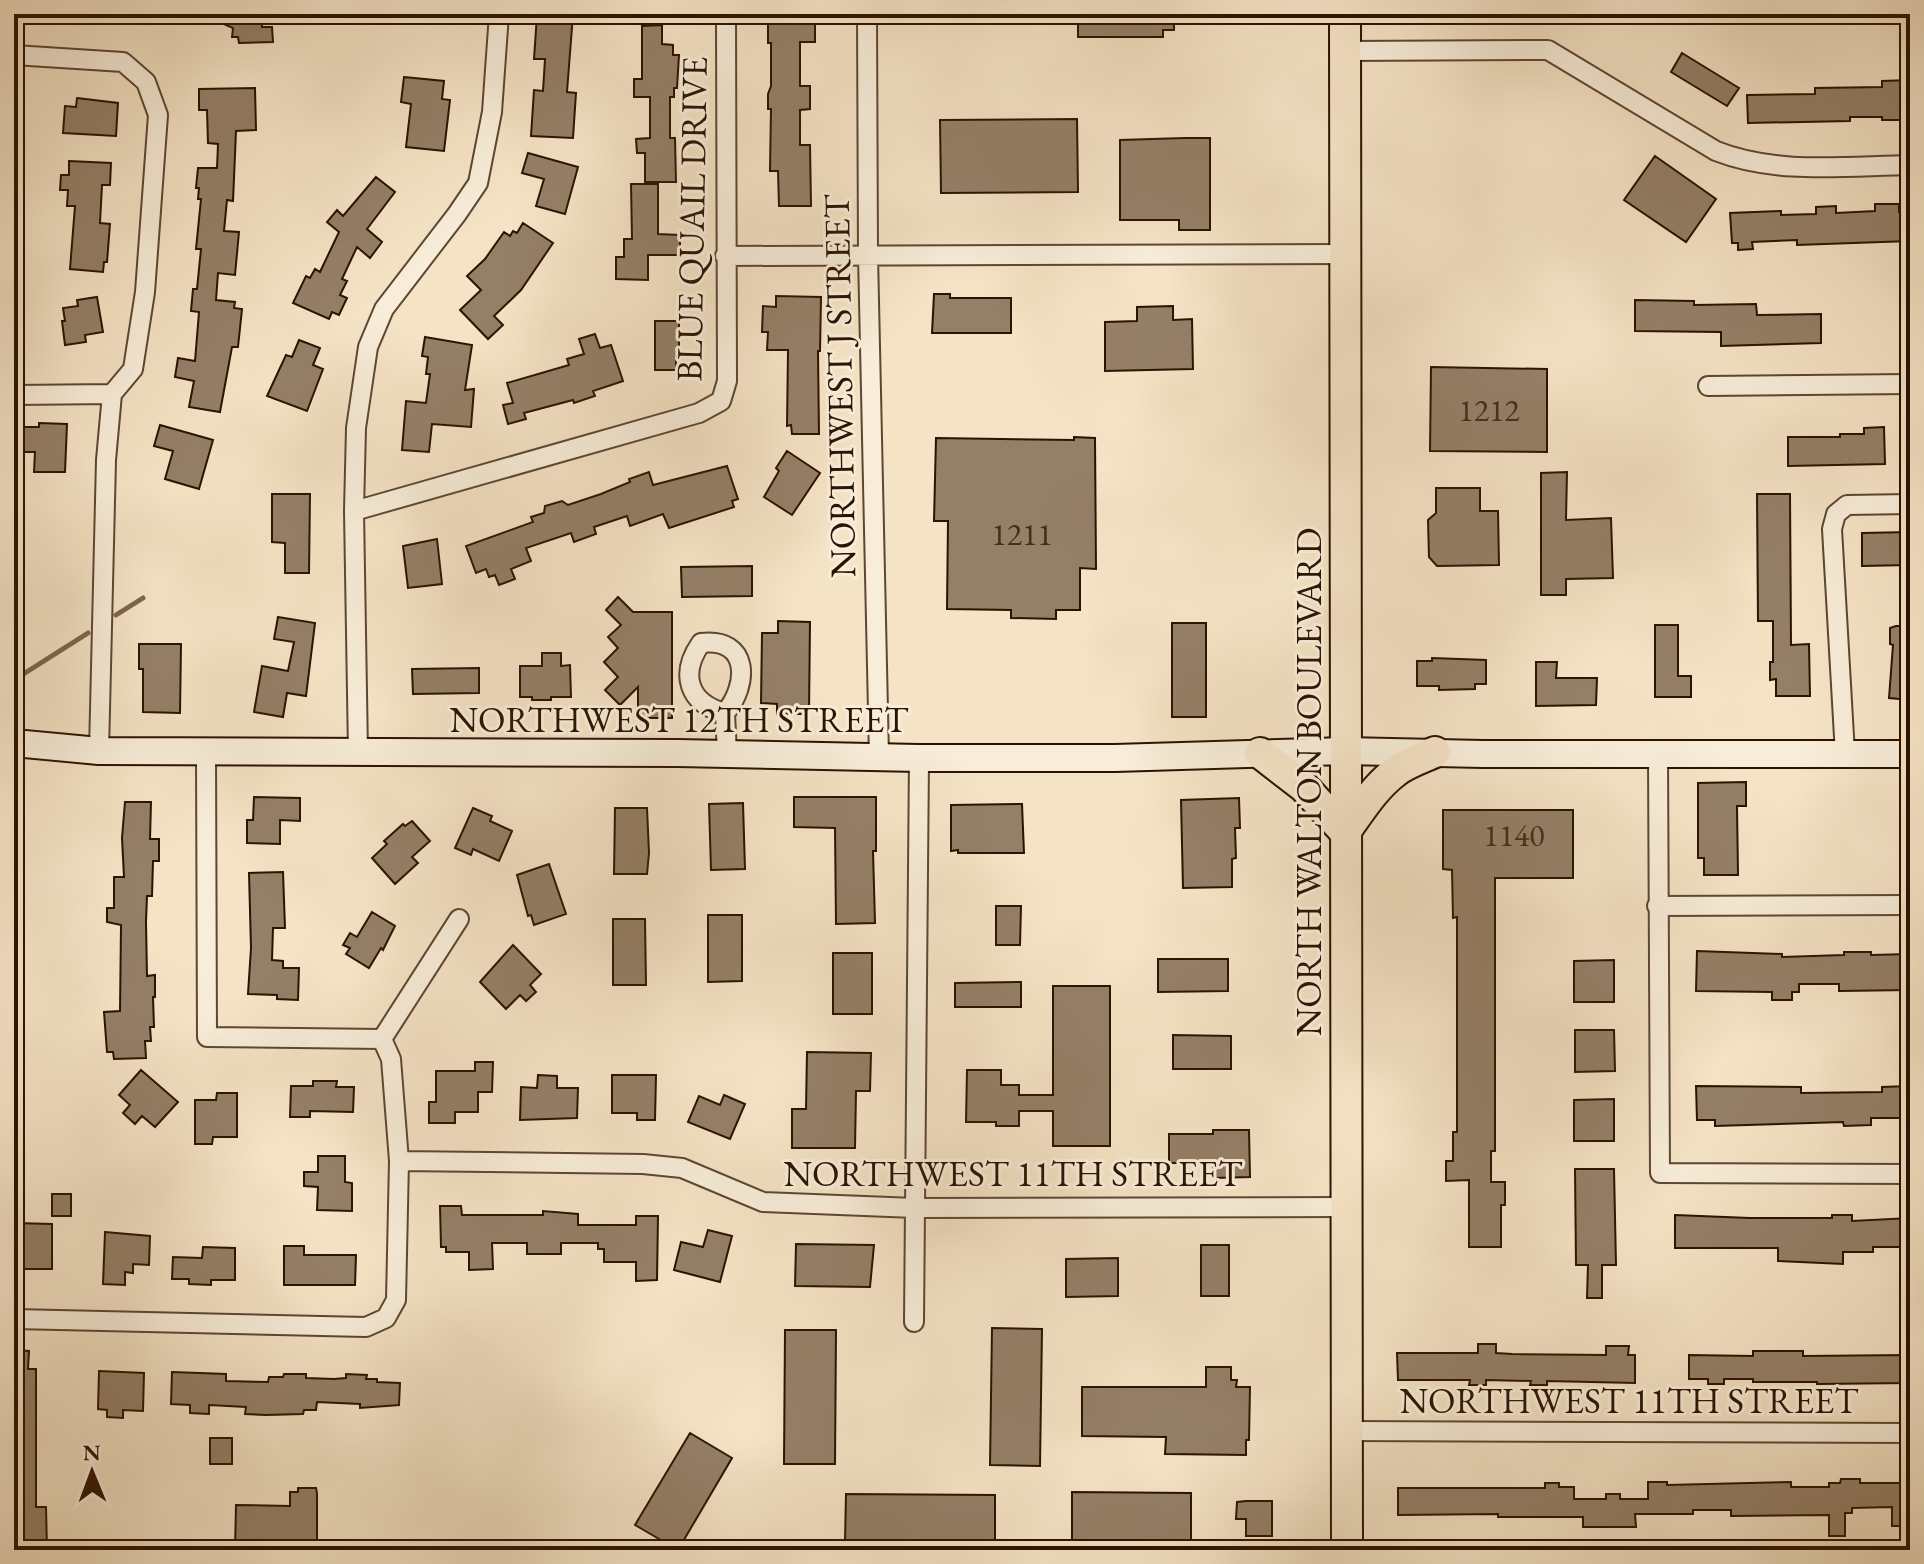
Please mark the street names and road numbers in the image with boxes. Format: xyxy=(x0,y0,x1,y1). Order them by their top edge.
street label: BLUE QUAIL DRIVE xyxy=(665,56,718,382)
street label: NORTHWEST J STREET xyxy=(813,193,866,578)
street label: NORTH WALTON BOULEVARD xyxy=(1285,528,1332,1036)
street label: NORTHWEST 12TH STREET xyxy=(450,696,909,743)
street label: NORTHWEST 11TH STREET xyxy=(784,1150,1243,1197)
street label: NORTHWEST 11TH STREET xyxy=(1400,1377,1859,1424)

